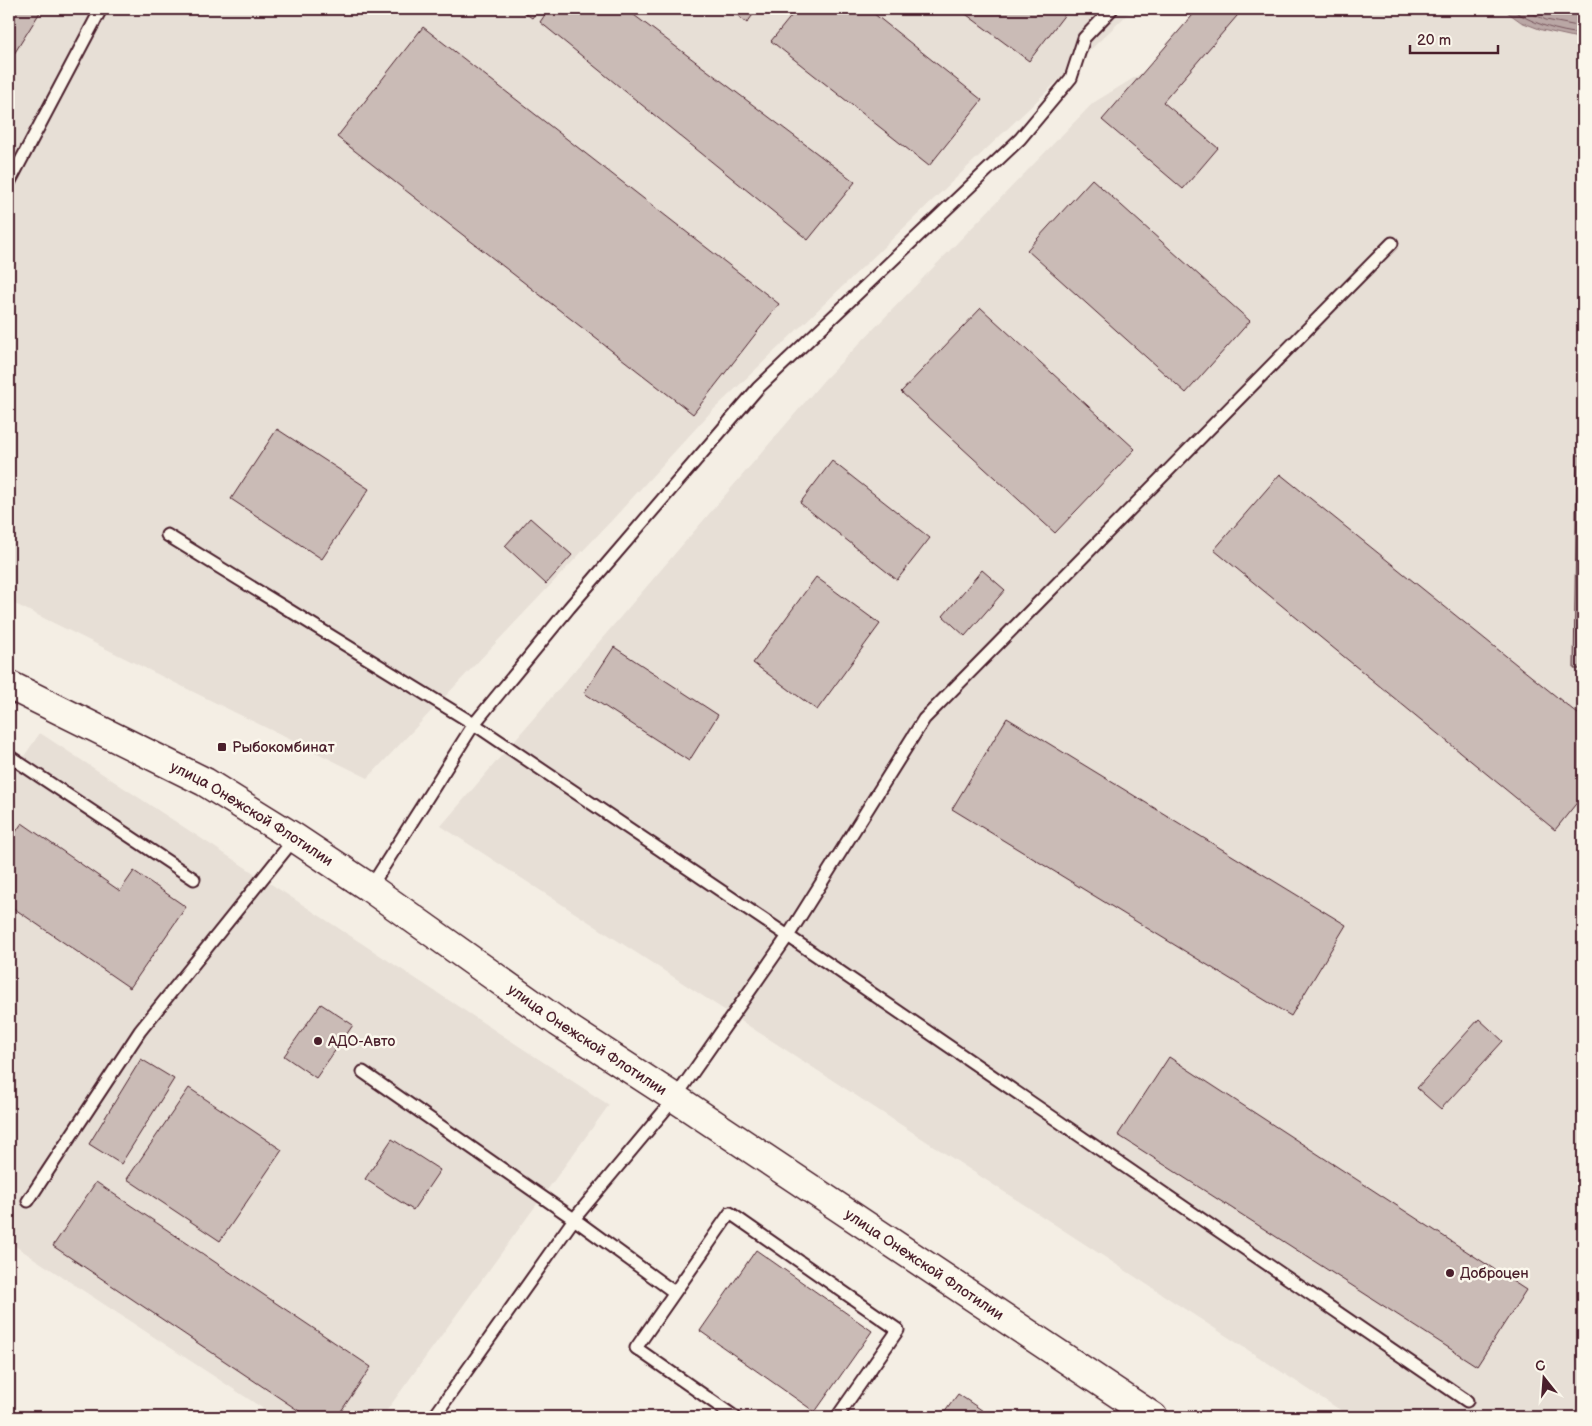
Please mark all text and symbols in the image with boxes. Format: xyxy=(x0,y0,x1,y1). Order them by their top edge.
scale bar xyxy=(1410,22,1497,54)
text: 20 m xyxy=(1417,31,1451,50)
place label: Рыбокомбинат xyxy=(232,738,335,757)
marker: Рыбокомбинат xyxy=(216,741,228,753)
street label: улица Онежской Флотилии xyxy=(167,757,337,870)
street label: улица Онежской Флотилии xyxy=(504,980,671,1100)
place label: АДО-Авто xyxy=(327,1032,395,1051)
marker: АДО-Авто xyxy=(312,1035,324,1047)
street label: улица Онежской Флотилии xyxy=(841,1205,1008,1324)
place label: Доброцен xyxy=(1460,1264,1529,1283)
marker: Доброцен xyxy=(1444,1267,1456,1279)
north arrow xyxy=(1520,1354,1570,1404)
text: С xyxy=(1533,1356,1548,1376)

